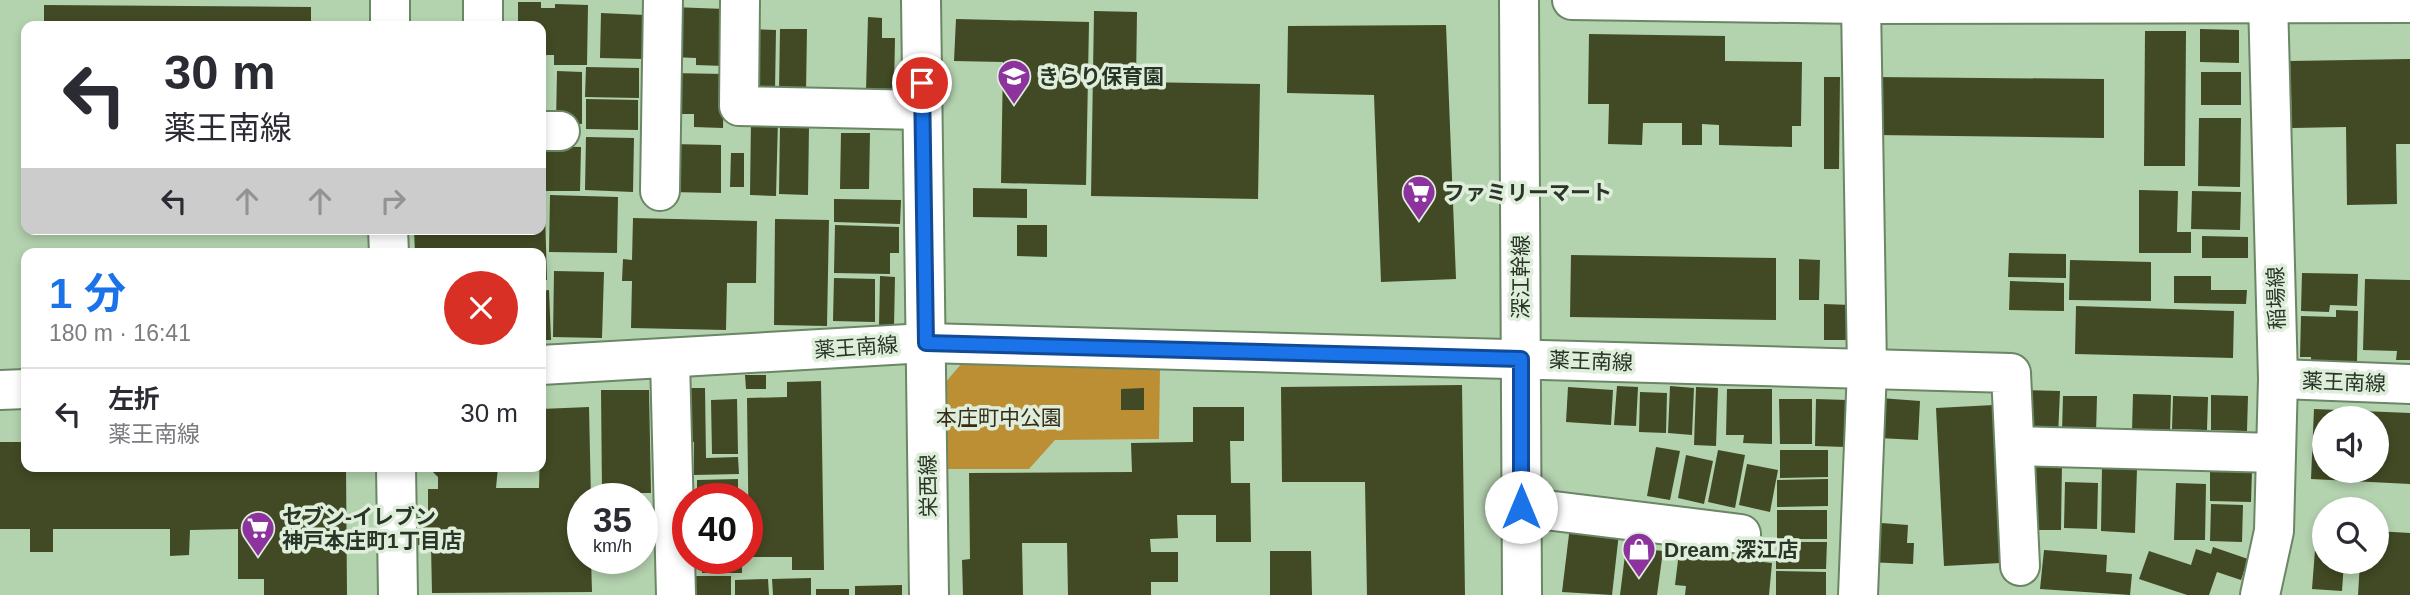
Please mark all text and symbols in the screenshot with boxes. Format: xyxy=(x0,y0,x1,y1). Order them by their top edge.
text: 30 m xyxy=(164,45,276,99)
icon: left xyxy=(49,49,140,140)
pin xyxy=(892,53,952,113)
school or university icon: きらり保育園 xyxy=(995,57,1033,106)
icon: arrive xyxy=(903,64,941,102)
place label: きらり保育園 xyxy=(1038,65,1164,88)
text: 薬王南線 xyxy=(164,110,292,146)
supermarket icon: ファミリーマート xyxy=(1400,173,1438,222)
place label: ファミリーマート xyxy=(1444,181,1612,204)
icon: left xyxy=(155,182,193,220)
icon: ahead xyxy=(228,182,266,220)
icon: ahead xyxy=(301,182,339,220)
icon: right xyxy=(374,182,412,220)
street label: 深江幹線 xyxy=(1509,235,1532,319)
street label: 稲場線 xyxy=(2263,266,2289,330)
text: 1 分 xyxy=(49,270,126,317)
button: close xyxy=(444,271,518,345)
text: 180 m · 16:41 xyxy=(49,320,191,346)
street label: 薬王南線 xyxy=(813,333,899,361)
street label: 薬王南線 xyxy=(1549,348,1633,374)
street label: 薬王南線 xyxy=(2302,369,2386,395)
text: 左折 xyxy=(108,384,160,414)
icon: left xyxy=(49,395,87,433)
text: 30 m xyxy=(460,398,518,428)
park label: 本庄町中公園 xyxy=(936,406,1062,429)
map controls xyxy=(2312,406,2389,574)
button: sound xyxy=(2312,406,2389,483)
text: 薬王南線 xyxy=(108,421,200,447)
street label: 栄西線 xyxy=(916,454,940,518)
position arrow xyxy=(1484,470,1558,544)
speed limit sign: 40 xyxy=(672,483,763,574)
button: search xyxy=(2312,497,2389,574)
text: 35 xyxy=(593,500,632,539)
place label: セブン-イレブン 神戸本庄町1丁目店 xyxy=(282,505,462,552)
supermarket icon: セブン-イレブン 神戸本庄町1丁目店 xyxy=(239,509,277,558)
shop icon: Dream 深江店 xyxy=(1620,530,1658,579)
text: km/h xyxy=(593,536,632,556)
place label: Dream 深江店 xyxy=(1664,538,1798,561)

